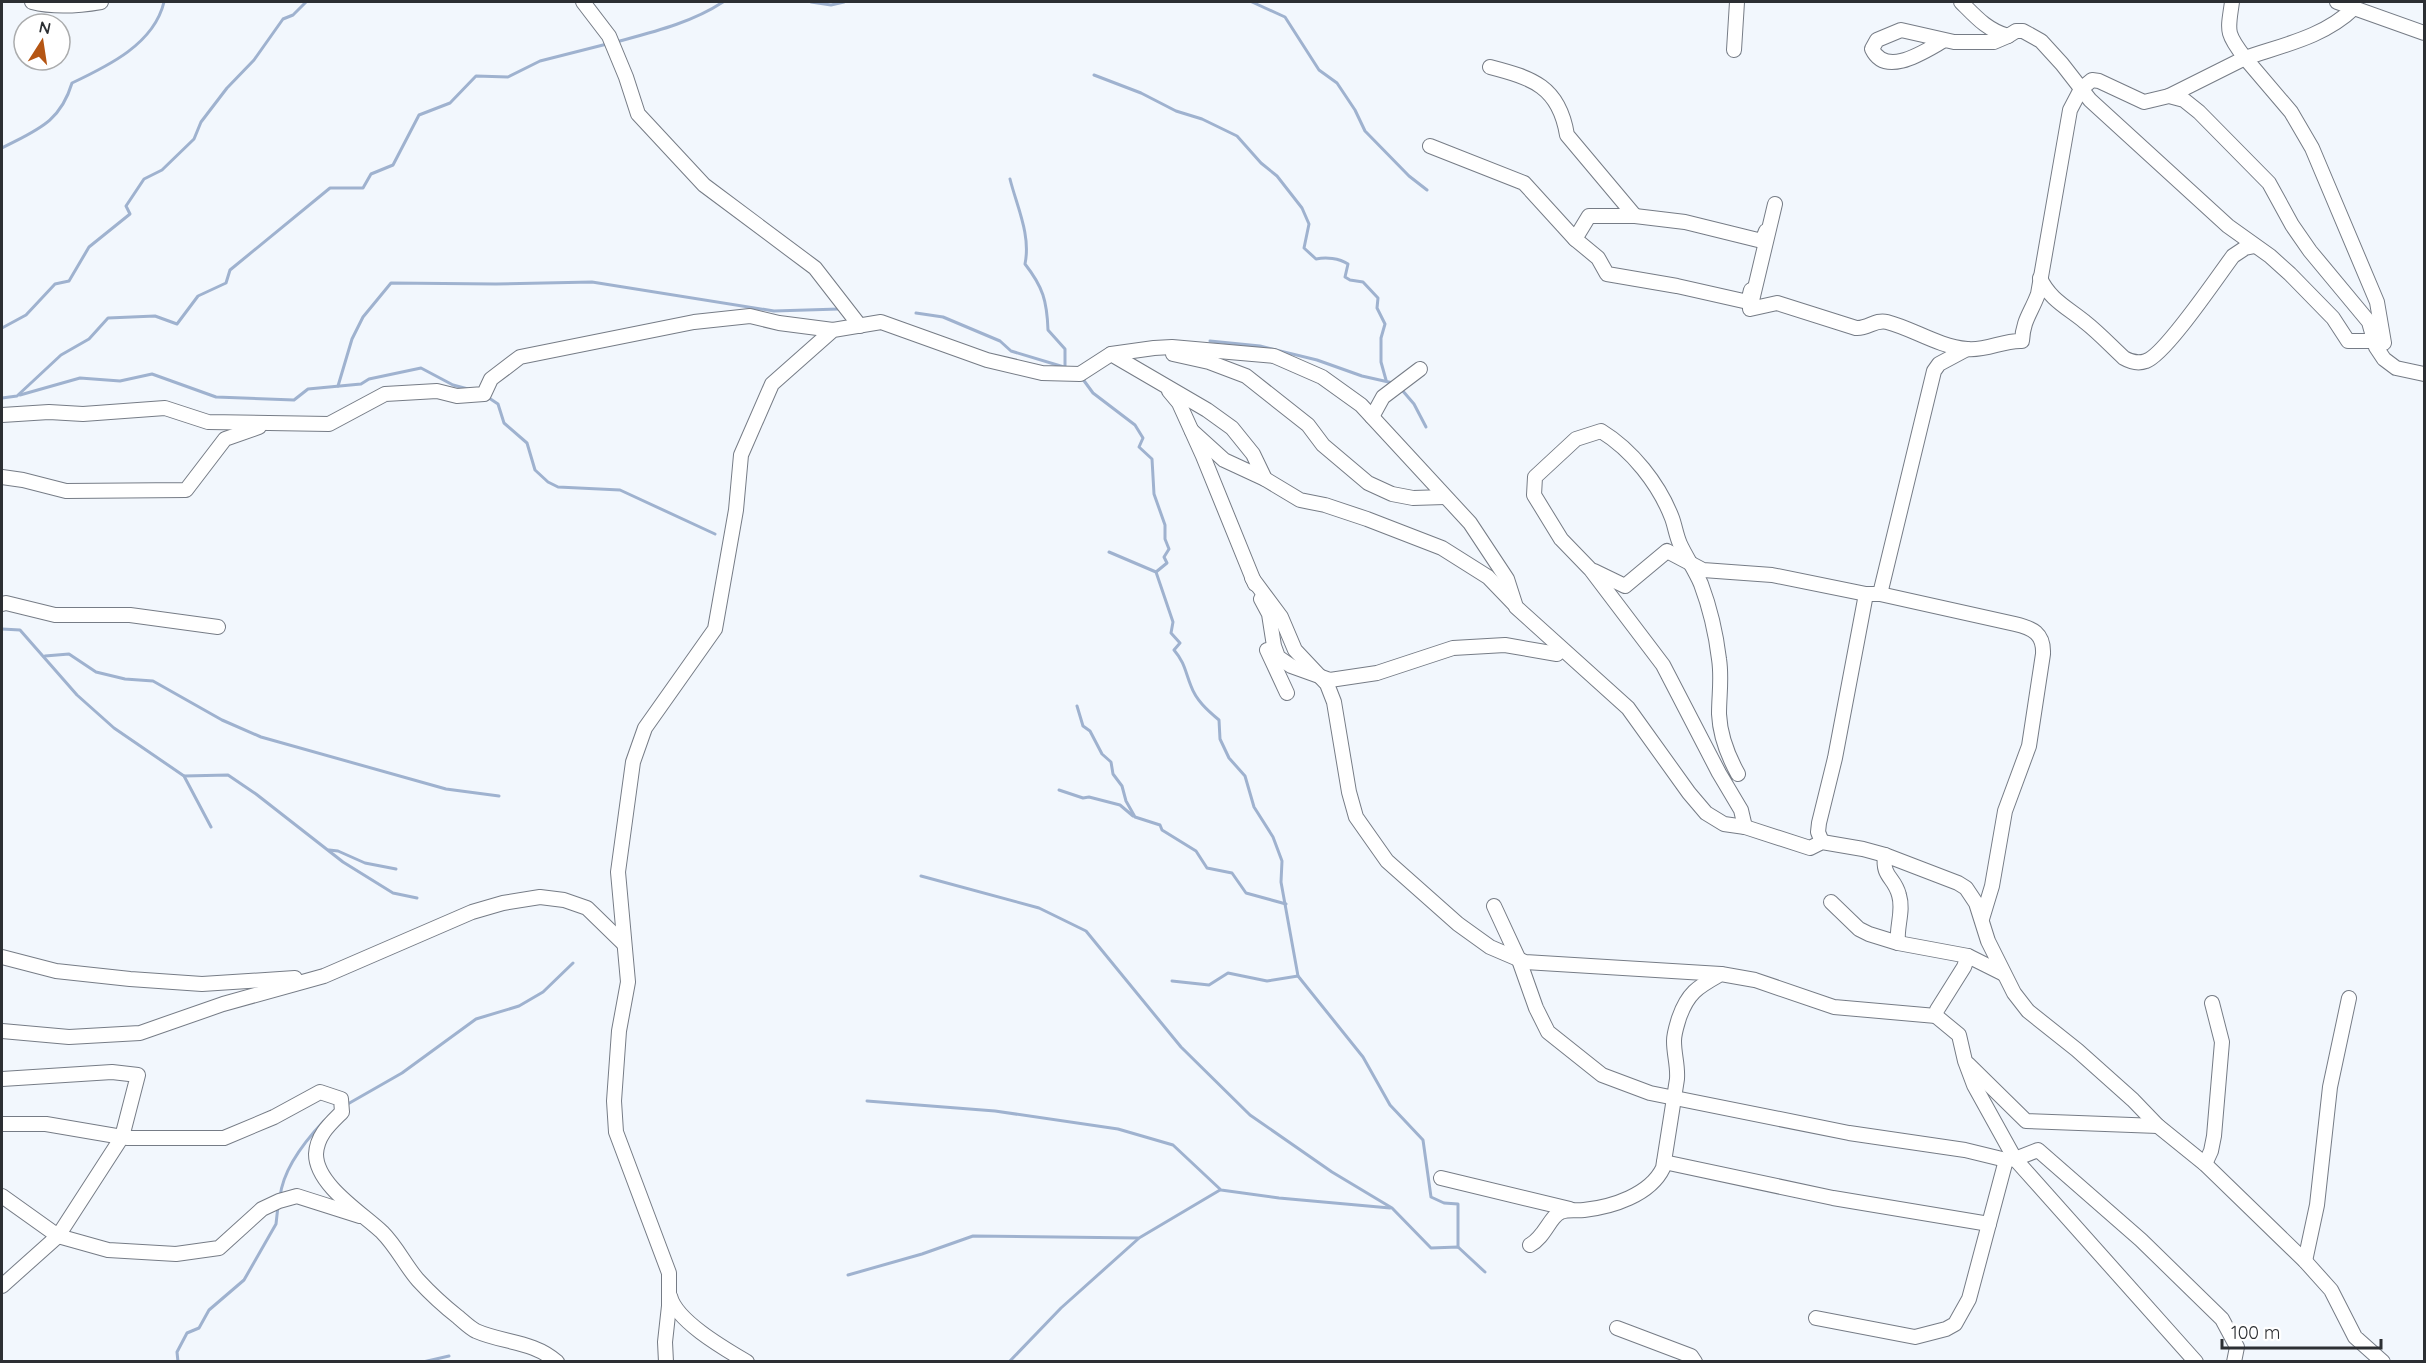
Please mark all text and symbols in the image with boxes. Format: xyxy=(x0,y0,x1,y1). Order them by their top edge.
north arrow xyxy=(12,12,72,72)
text: N xyxy=(37,16,53,38)
scale bar xyxy=(2222,1312,2381,1350)
text: 100 m xyxy=(2231,1321,2280,1344)

